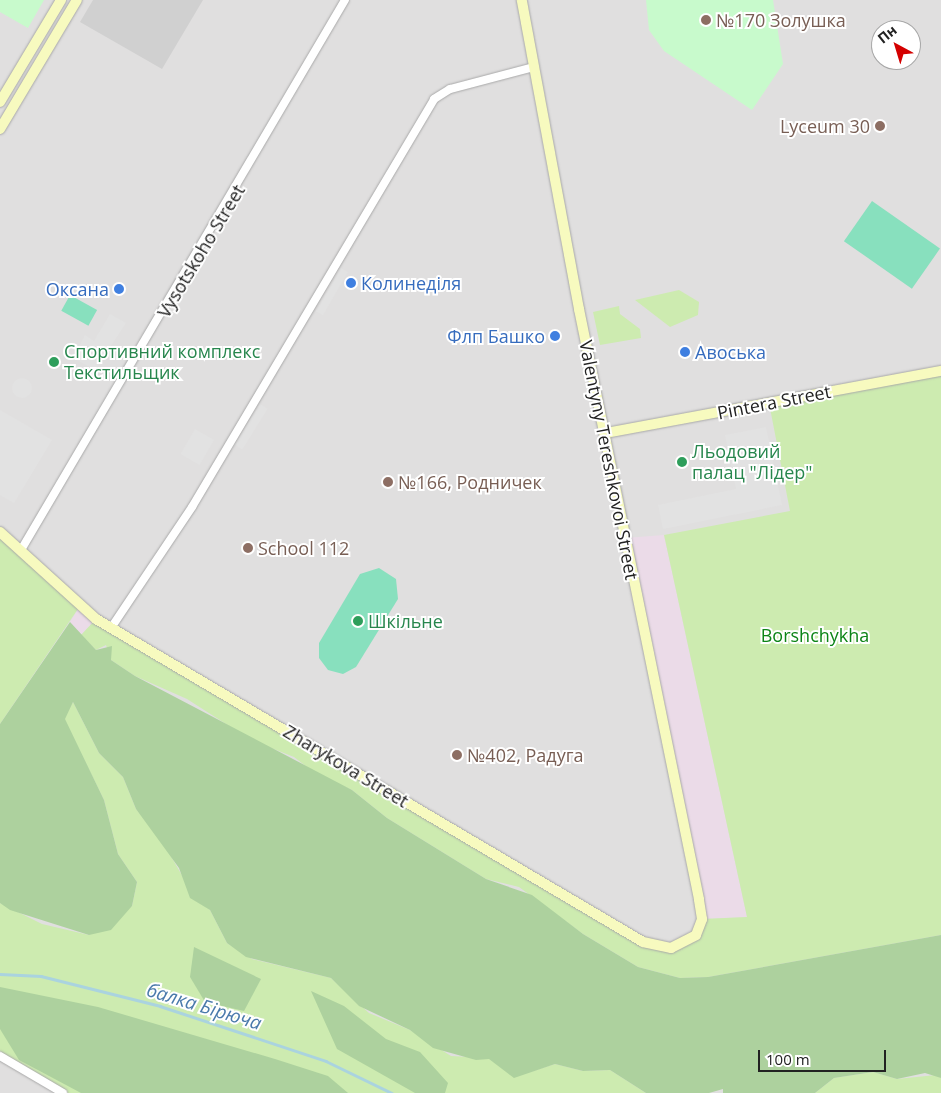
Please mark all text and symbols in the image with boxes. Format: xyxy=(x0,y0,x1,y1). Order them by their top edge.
place label: №170 Золушка xyxy=(716,9,846,31)
marker: №170 Золушка xyxy=(700,14,712,26)
north arrow xyxy=(871,20,921,70)
text: Пн xyxy=(873,20,901,47)
place label: Lyceum 30 xyxy=(780,115,870,137)
marker: Lyceum 30 xyxy=(874,120,886,132)
street label: Vysotskoho Street xyxy=(153,181,249,321)
place label: Колинеділя xyxy=(361,272,461,294)
marker: Колинеділя xyxy=(345,277,357,289)
place label: Оксана xyxy=(46,278,109,300)
marker: Оксана xyxy=(113,283,125,295)
place label: Флп Башко xyxy=(447,325,545,347)
marker: Флп Башко xyxy=(549,330,561,342)
street label: Valentyny Tereshkovoi Street xyxy=(575,339,643,581)
place label: Спортивний комплекс Текстильщик xyxy=(64,341,260,384)
place label: Авоська xyxy=(695,341,766,363)
marker: Авоська xyxy=(679,346,691,358)
marker: Спортивний комплекс Текстильщик xyxy=(48,356,60,368)
street label: Pintera Street xyxy=(715,380,833,424)
place label: Льодовий палац "Лідер" xyxy=(692,441,812,484)
marker: Льодовий палац "Лідер" xyxy=(676,456,688,468)
place label: №166, Родничек xyxy=(398,471,542,493)
marker: №166, Родничек xyxy=(382,476,394,488)
place label: School 112 xyxy=(258,537,349,559)
marker: School 112 xyxy=(242,542,254,554)
place label: Шкільне xyxy=(368,610,443,632)
marker: Шкільне xyxy=(352,615,364,627)
park label: Borshchykha xyxy=(761,624,869,646)
street label: Zharykova Street xyxy=(280,720,412,812)
place label: №402, Радуга xyxy=(467,744,583,766)
marker: №402, Радуга xyxy=(451,749,463,761)
water label: балка Бірюча xyxy=(144,979,264,1035)
scale bar xyxy=(761,1040,888,1072)
text: 100 m xyxy=(766,1049,810,1069)

